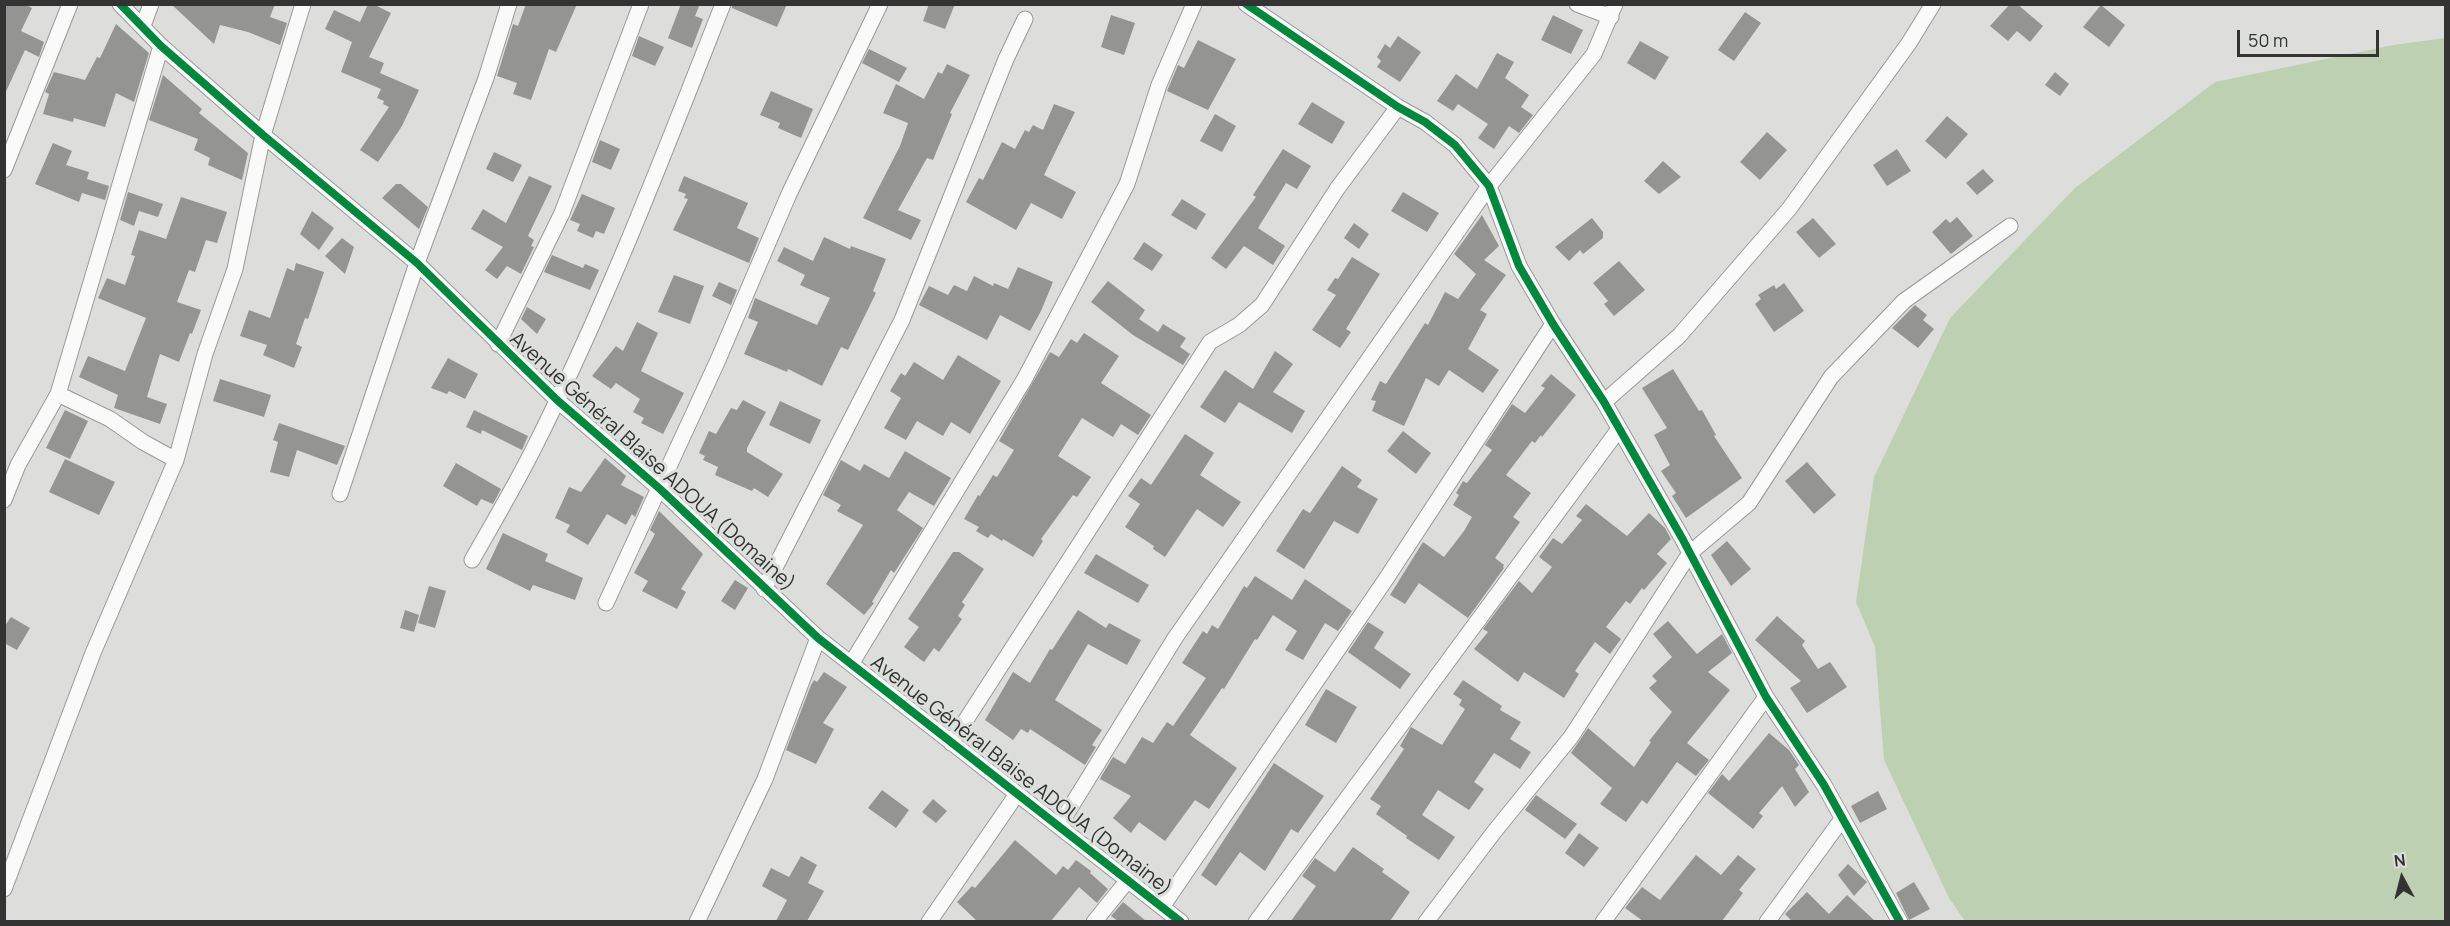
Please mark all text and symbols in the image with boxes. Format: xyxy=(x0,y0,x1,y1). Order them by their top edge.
scale bar xyxy=(2240,18,2382,56)
text: 50 m xyxy=(2248,28,2288,52)
street label: Avenue Général Blaise ADOUA (Domaine) xyxy=(504,327,800,597)
street label: Avenue Général Blaise ADOUA (Domaine) xyxy=(866,651,1176,901)
north arrow xyxy=(2372,848,2432,908)
text: N xyxy=(2393,849,2407,872)

